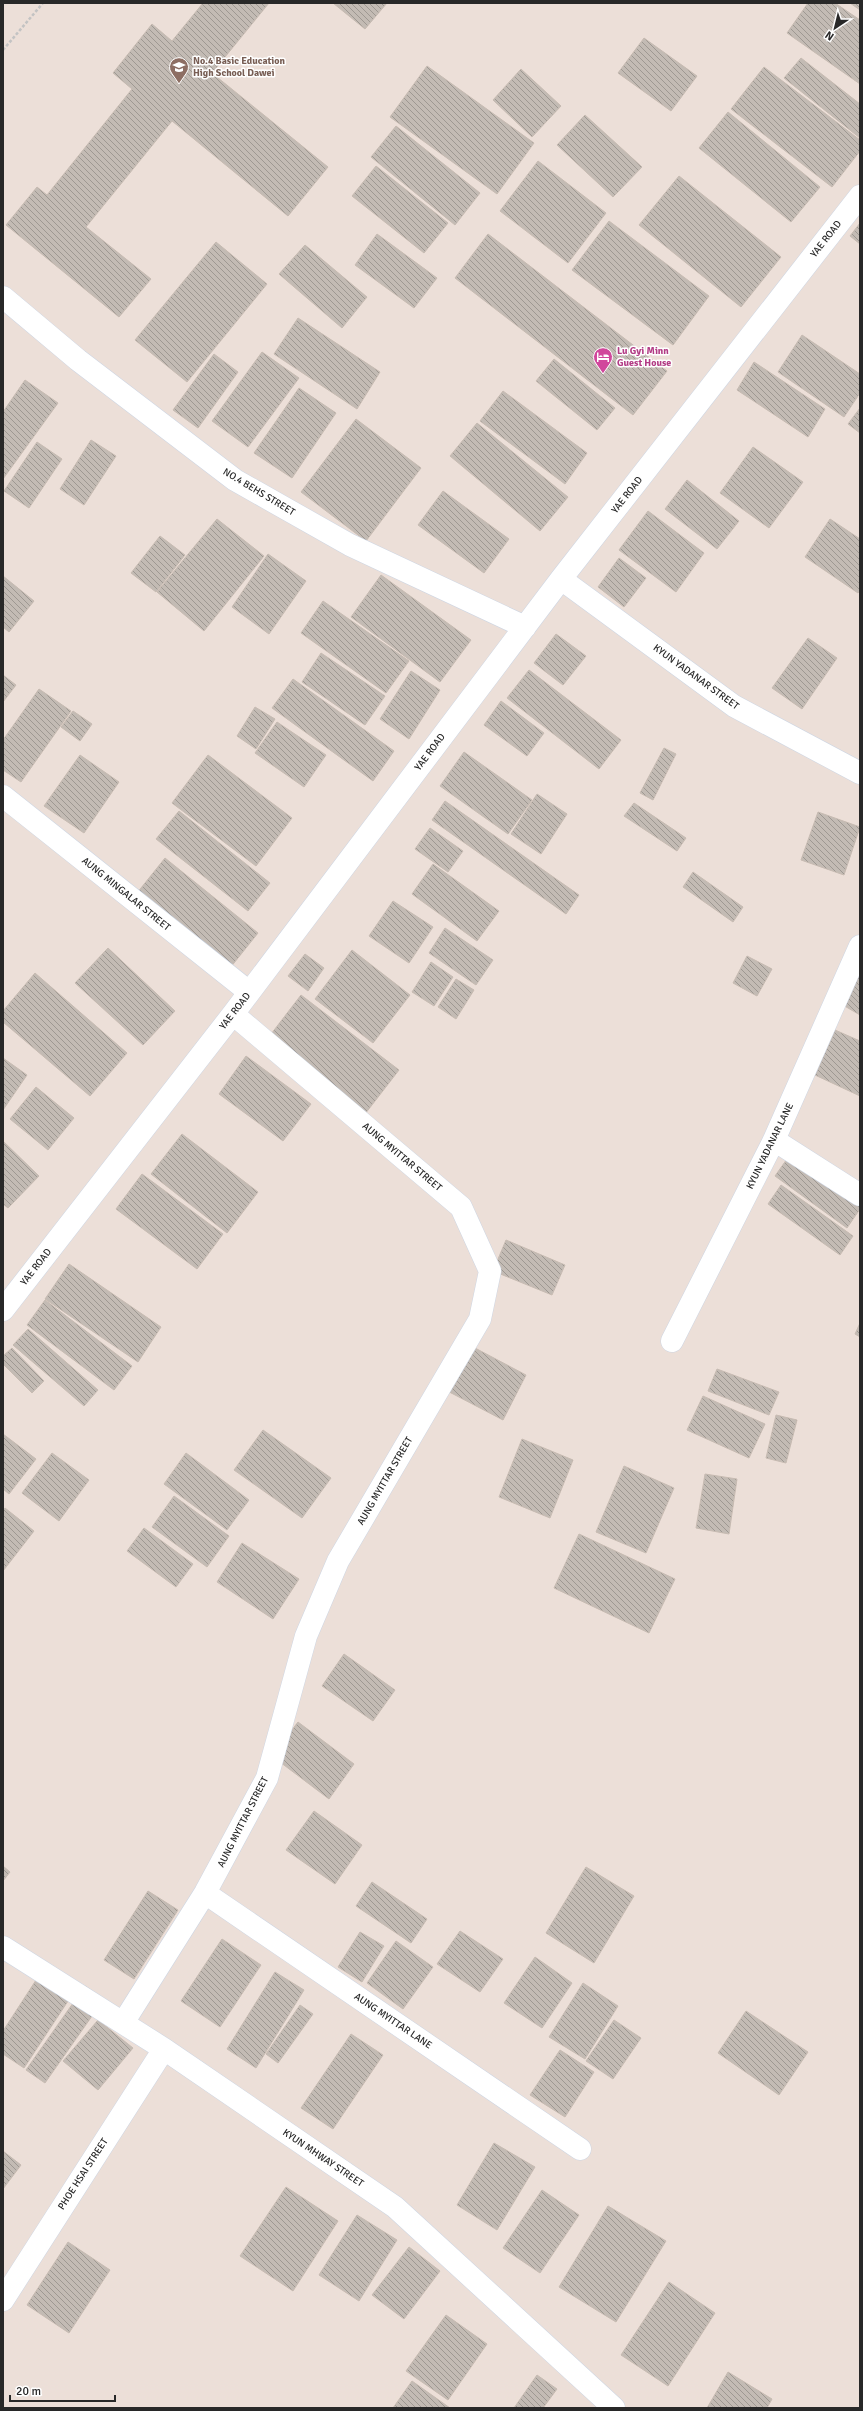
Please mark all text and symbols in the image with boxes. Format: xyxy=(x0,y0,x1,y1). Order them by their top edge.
north arrow xyxy=(815,8,855,48)
text: N xyxy=(823,28,836,43)
place label: No.4 Basic Education High School Dawei xyxy=(193,55,285,79)
school or university icon: No.4 Basic Education High School Dawei xyxy=(168,56,190,84)
street label: YAE ROAD xyxy=(808,218,844,260)
place label: Lu Gyi Minn Guest House xyxy=(617,345,671,369)
hotel icon: Lu Gyi Minn Guest House xyxy=(592,346,614,374)
street label: NO.4 BEHS STREET xyxy=(221,466,297,518)
street label: YAE ROAD xyxy=(609,474,645,516)
street label: KYUN YADANAR STREET xyxy=(651,642,741,712)
street label: YAE ROAD xyxy=(412,731,448,773)
street label: AUNG MINGALAR STREET xyxy=(79,855,173,933)
street label: YAE ROAD xyxy=(217,990,253,1032)
street label: KYUN YADANAR LANE xyxy=(744,1101,796,1191)
street label: AUNG MYITTAR STREET xyxy=(360,1120,444,1194)
street label: YAE ROAD xyxy=(18,1246,54,1288)
street label: AUNG MYITTAR STREET xyxy=(355,1435,415,1527)
street label: AUNG MYITTAR STREET xyxy=(215,1775,271,1869)
street label: AUNG MYITTAR LANE xyxy=(352,1990,435,2052)
street label: KYUN MHWAY STREET xyxy=(280,2126,366,2190)
street label: PHOE HSAI STREET xyxy=(55,2136,111,2212)
scale bar xyxy=(10,2377,115,2403)
text: 20 m xyxy=(16,2384,41,2399)

